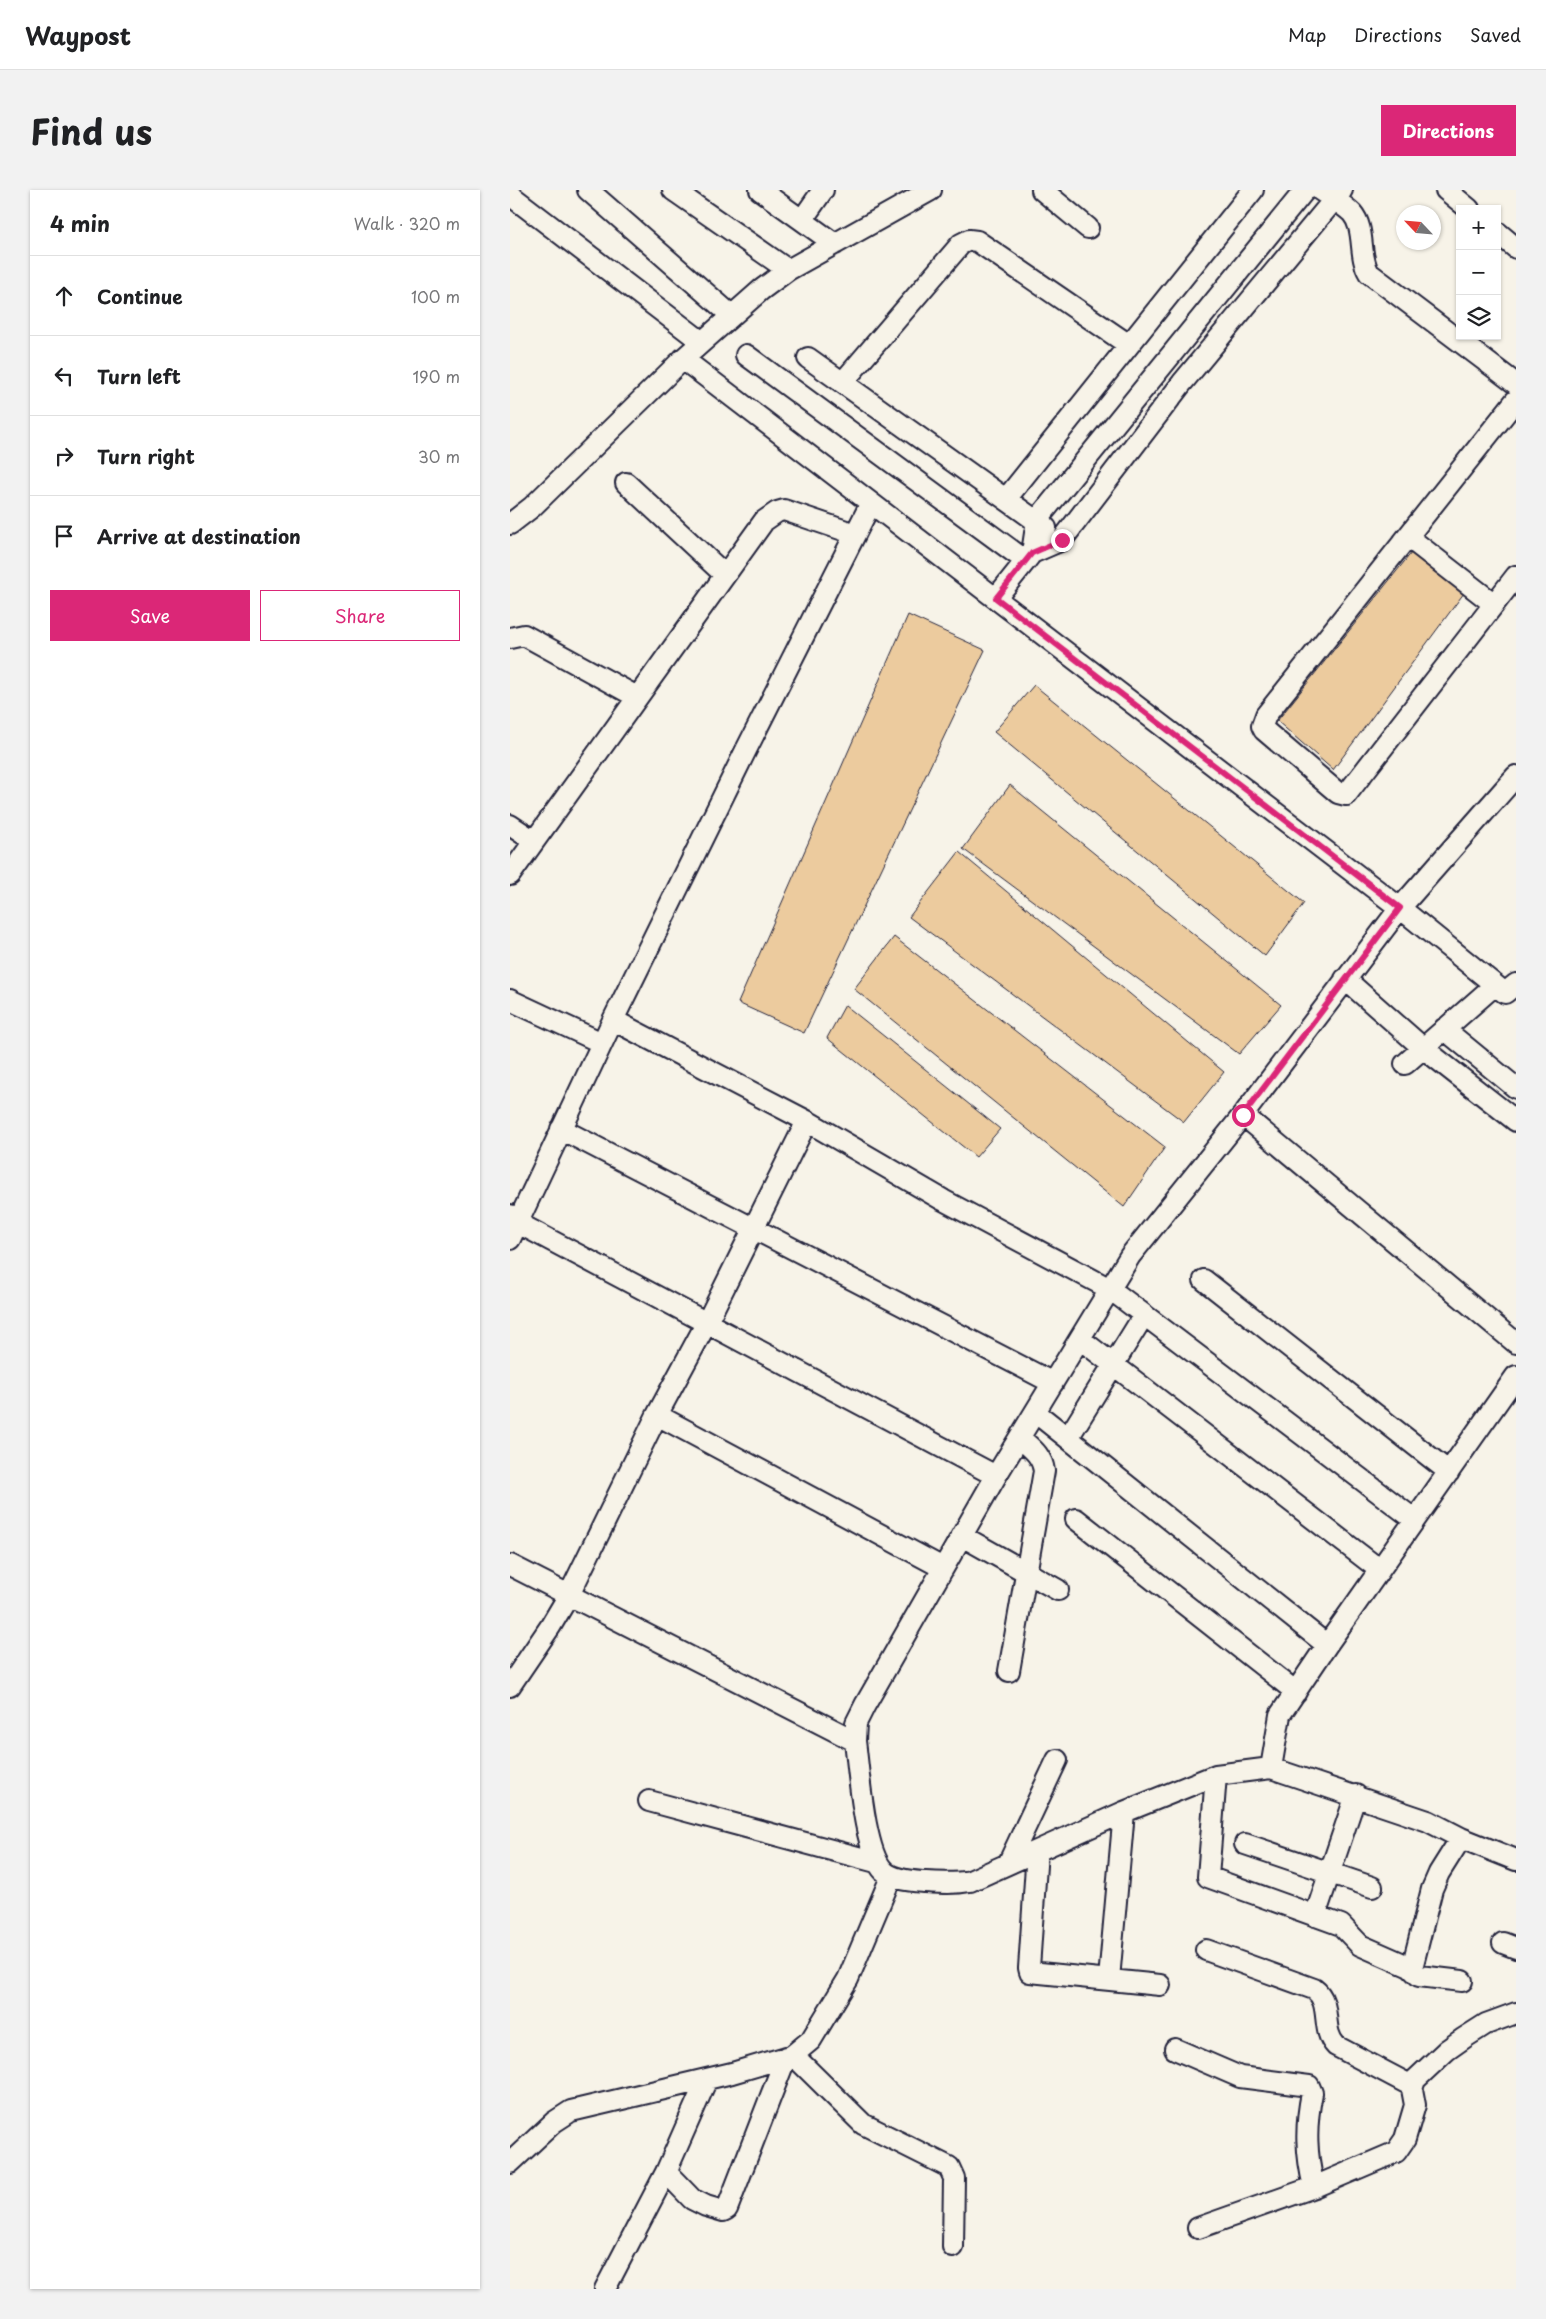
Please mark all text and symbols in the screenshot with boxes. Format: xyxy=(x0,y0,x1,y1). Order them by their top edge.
text: Waypost xyxy=(25,17,131,53)
text: Map xyxy=(1288,21,1326,48)
text: Directions xyxy=(1354,21,1442,48)
text: Saved xyxy=(1470,21,1521,48)
text: Find us xyxy=(30,104,152,157)
button: Directions xyxy=(1381,105,1516,156)
north arrow xyxy=(1396,205,1441,250)
map controls xyxy=(1456,205,1501,340)
button: + xyxy=(1456,205,1501,250)
text: 4 min xyxy=(50,207,110,239)
text: Walk · 320 m xyxy=(354,211,460,235)
button: − xyxy=(1456,250,1501,295)
icon: ahead xyxy=(50,282,78,310)
text: Continue xyxy=(97,282,183,310)
text: 100 m xyxy=(411,284,460,308)
button: layers xyxy=(1456,295,1501,340)
icon: left xyxy=(50,362,78,390)
text: Turn left xyxy=(97,362,181,390)
text: 190 m xyxy=(412,364,460,388)
icon: right xyxy=(50,442,78,470)
text: Turn right xyxy=(97,442,195,470)
text: 30 m xyxy=(418,444,460,468)
icon: arrive xyxy=(50,522,78,550)
text: Arrive at destination xyxy=(97,522,301,550)
route end xyxy=(1051,529,1074,552)
button: Save xyxy=(50,590,250,641)
button: Share xyxy=(260,590,460,641)
route start xyxy=(1232,1104,1255,1127)

